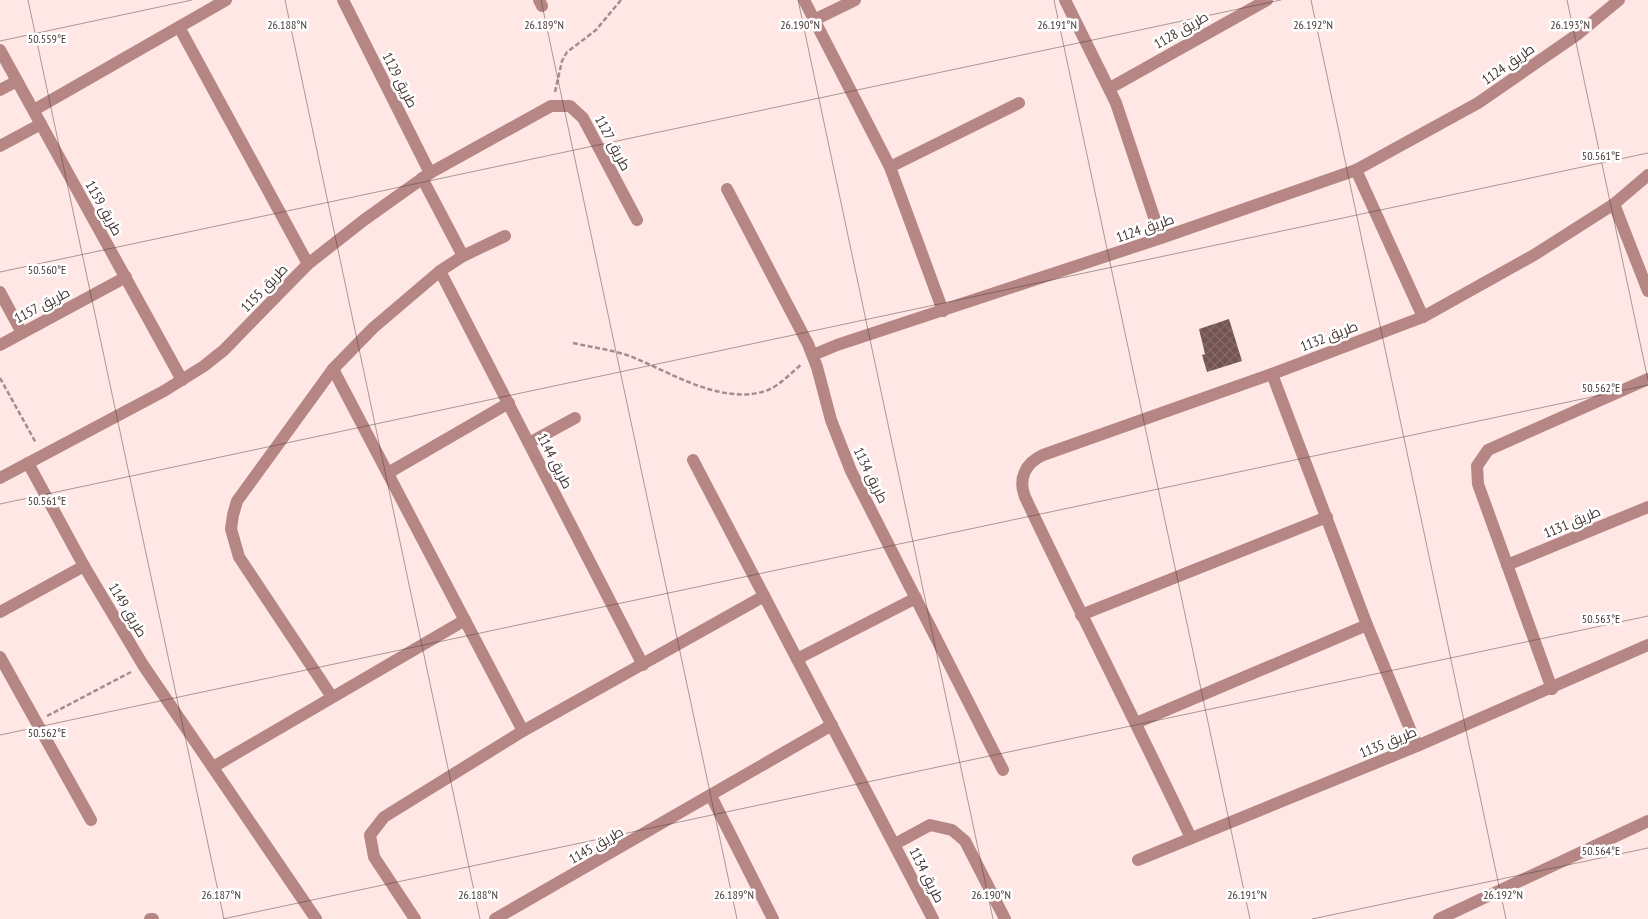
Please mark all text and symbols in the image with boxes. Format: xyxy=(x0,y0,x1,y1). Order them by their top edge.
street label: طريق 1128 xyxy=(1150,7,1212,53)
text: 26.188°N xyxy=(267,17,307,32)
text: 26.189°N xyxy=(524,17,564,32)
text: 26.190°N xyxy=(780,17,820,32)
text: 26.191°N xyxy=(1037,17,1077,32)
text: 26.192°N xyxy=(1293,17,1333,32)
text: 26.193°N xyxy=(1550,17,1590,32)
text: 50.559°E xyxy=(28,31,66,46)
street label: طريق 1124 xyxy=(1478,39,1538,89)
street label: طريق 1129 xyxy=(378,49,422,111)
street label: طريق 1127 xyxy=(591,112,635,174)
text: 50.561°E xyxy=(1582,148,1620,163)
street label: طريق 1159 xyxy=(82,177,126,239)
street label: طريق 1124 xyxy=(1114,210,1176,246)
street label: طريق 1155 xyxy=(237,260,291,316)
text: 50.560°E xyxy=(28,262,66,277)
street label: طريق 1157 xyxy=(11,283,73,327)
street label: طريق 1132 xyxy=(1298,317,1360,355)
text: 50.562°E xyxy=(1582,380,1620,395)
street label: طريق 1144 xyxy=(533,430,577,492)
street label: طريق 1134 xyxy=(850,444,892,506)
text: 50.561°E xyxy=(28,493,66,508)
street label: طريق 1131 xyxy=(1541,502,1603,542)
street label: طريق 1149 xyxy=(105,580,151,640)
text: 50.563°E xyxy=(1582,611,1620,626)
street label: طريق 1135 xyxy=(1357,722,1419,762)
text: 50.562°E xyxy=(28,725,66,740)
street label: طريق 1145 xyxy=(565,822,627,868)
text: 50.564°E xyxy=(1582,843,1620,858)
street label: طريق 1134 xyxy=(905,844,949,906)
text: 26.187°N xyxy=(201,887,241,902)
text: 26.188°N xyxy=(458,887,498,902)
text: 26.189°N xyxy=(714,887,754,902)
text: 26.190°N xyxy=(971,887,1011,902)
text: 26.191°N xyxy=(1227,887,1267,902)
text: 26.192°N xyxy=(1483,887,1523,902)

